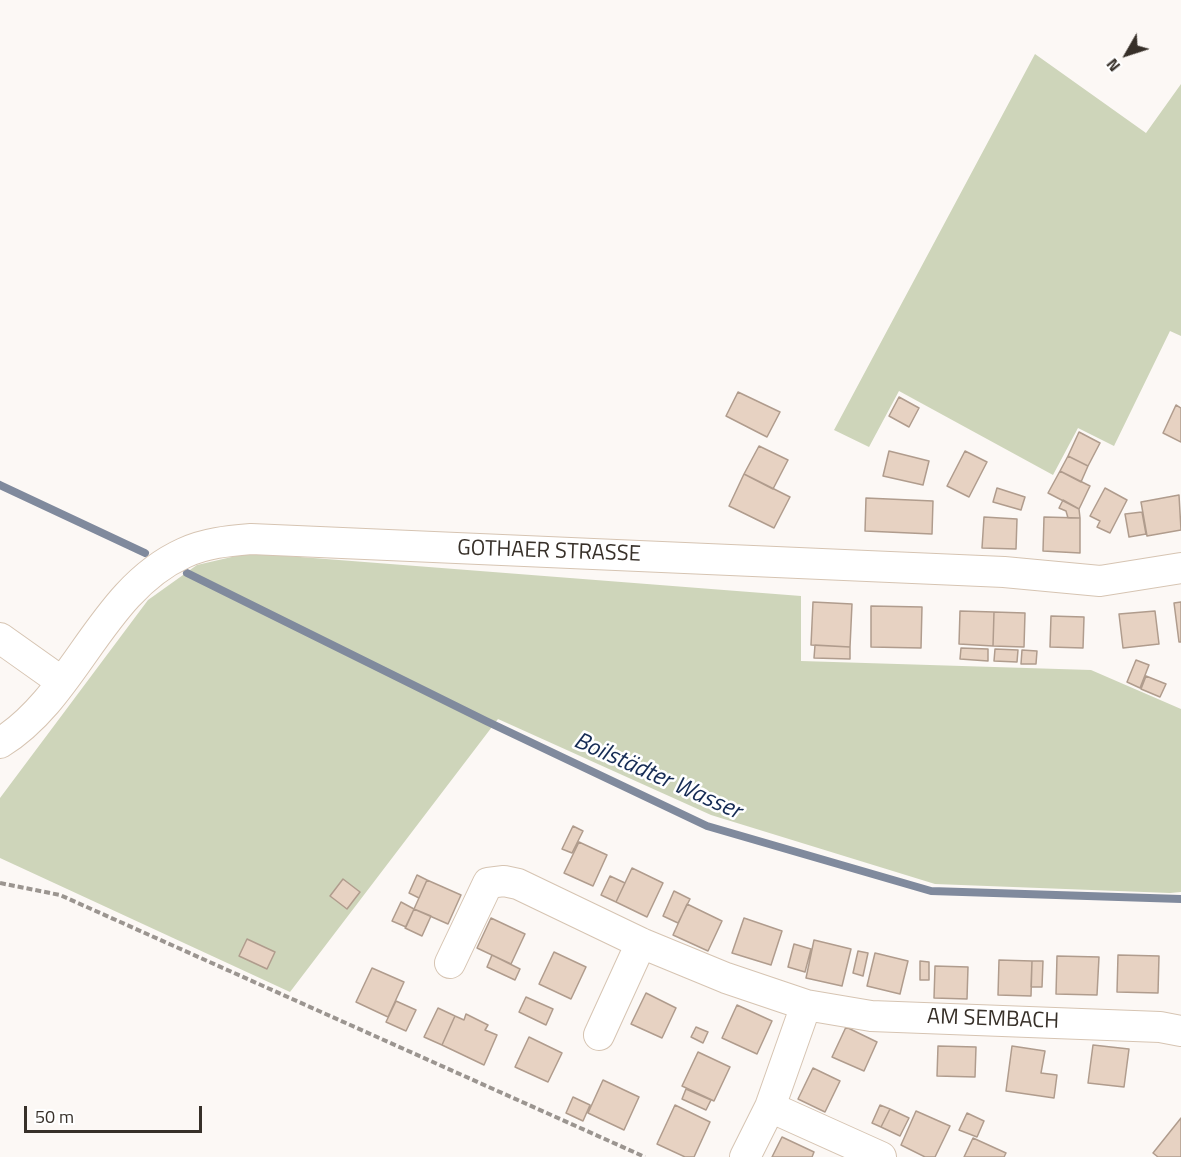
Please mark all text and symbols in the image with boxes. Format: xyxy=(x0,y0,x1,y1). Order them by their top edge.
north arrow xyxy=(1097,24,1157,84)
text: N xyxy=(1100,53,1126,77)
street label: GOTHAER STRASSE xyxy=(457,536,641,568)
water label: Boilstädter Wasser xyxy=(569,727,745,827)
street label: AM SEMBACH xyxy=(927,1005,1059,1035)
scale bar xyxy=(27,1094,206,1132)
text: 50 m xyxy=(35,1103,74,1130)

